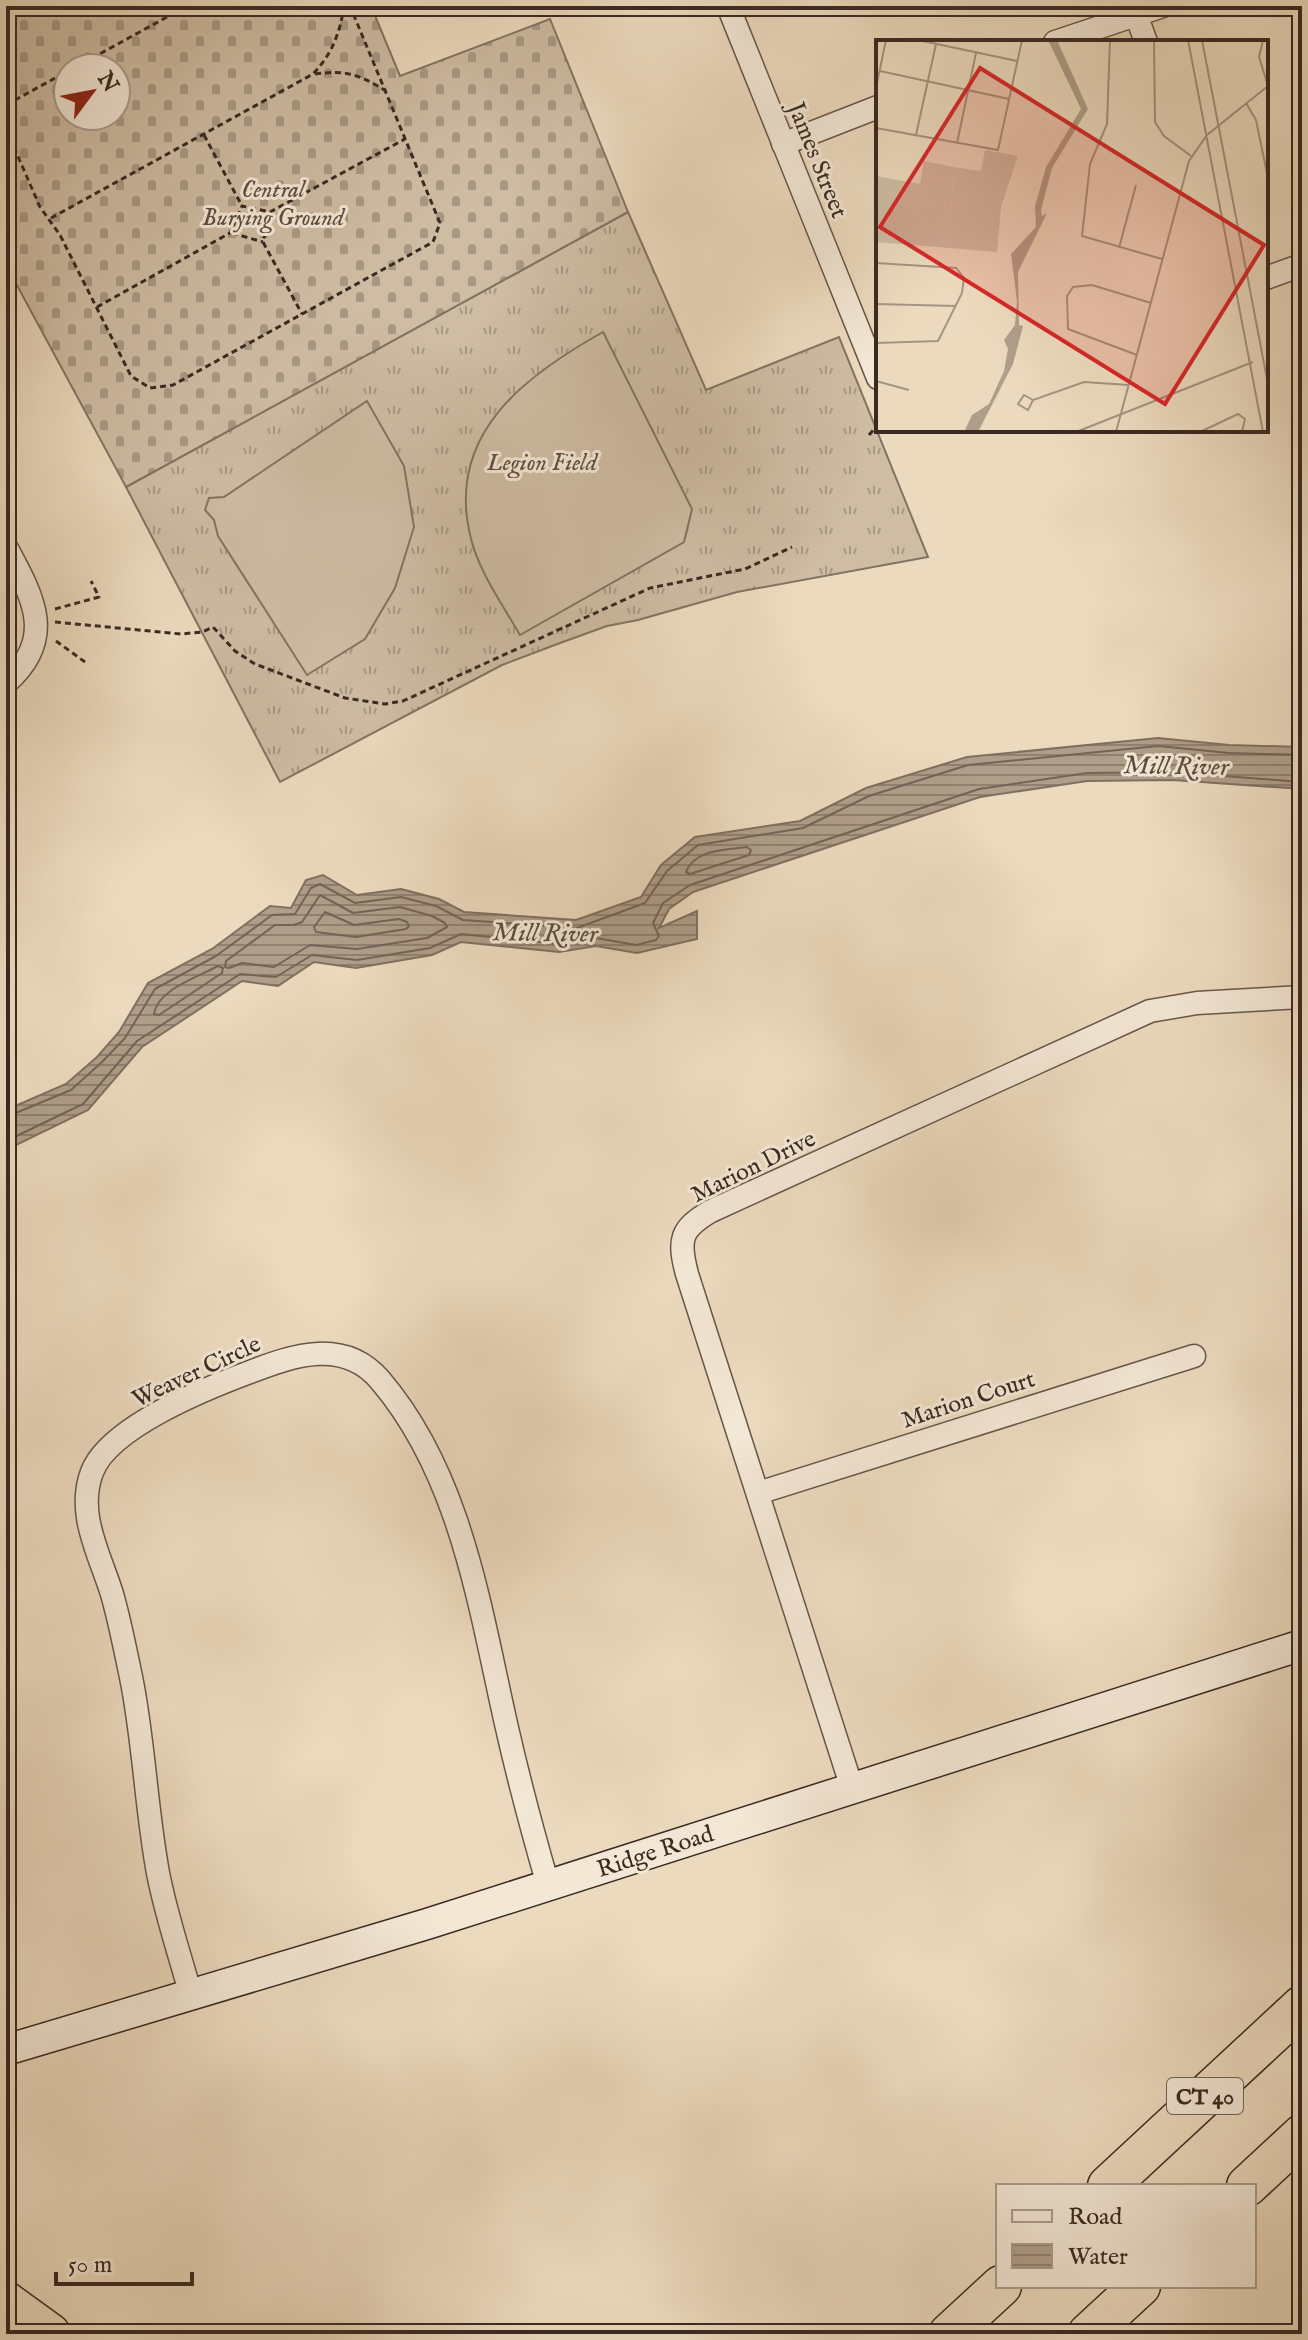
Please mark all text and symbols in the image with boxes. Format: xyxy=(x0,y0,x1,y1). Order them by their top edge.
inset map xyxy=(876,40,1268,432)
north arrow xyxy=(52,52,132,132)
text: N xyxy=(90,66,124,98)
street label: James Street xyxy=(778,95,854,223)
park label: Central Burying Ground xyxy=(202,175,346,234)
park label: Legion Field xyxy=(486,448,599,479)
water label: Mill River xyxy=(1123,749,1230,784)
water label: Mill River xyxy=(492,916,599,951)
street label: Marion Drive xyxy=(686,1124,821,1211)
street label: Weaver Circle xyxy=(127,1329,266,1416)
street label: Marion Court xyxy=(898,1364,1039,1437)
street label: Ridge Road xyxy=(593,1819,718,1886)
road number: CT 40 xyxy=(1167,2078,1243,2114)
legend xyxy=(996,2184,1256,2288)
text: Road xyxy=(1068,2202,1122,2233)
scale bar xyxy=(56,2236,192,2286)
text: Water xyxy=(1068,2242,1128,2273)
text: 50 m xyxy=(68,2250,112,2281)

